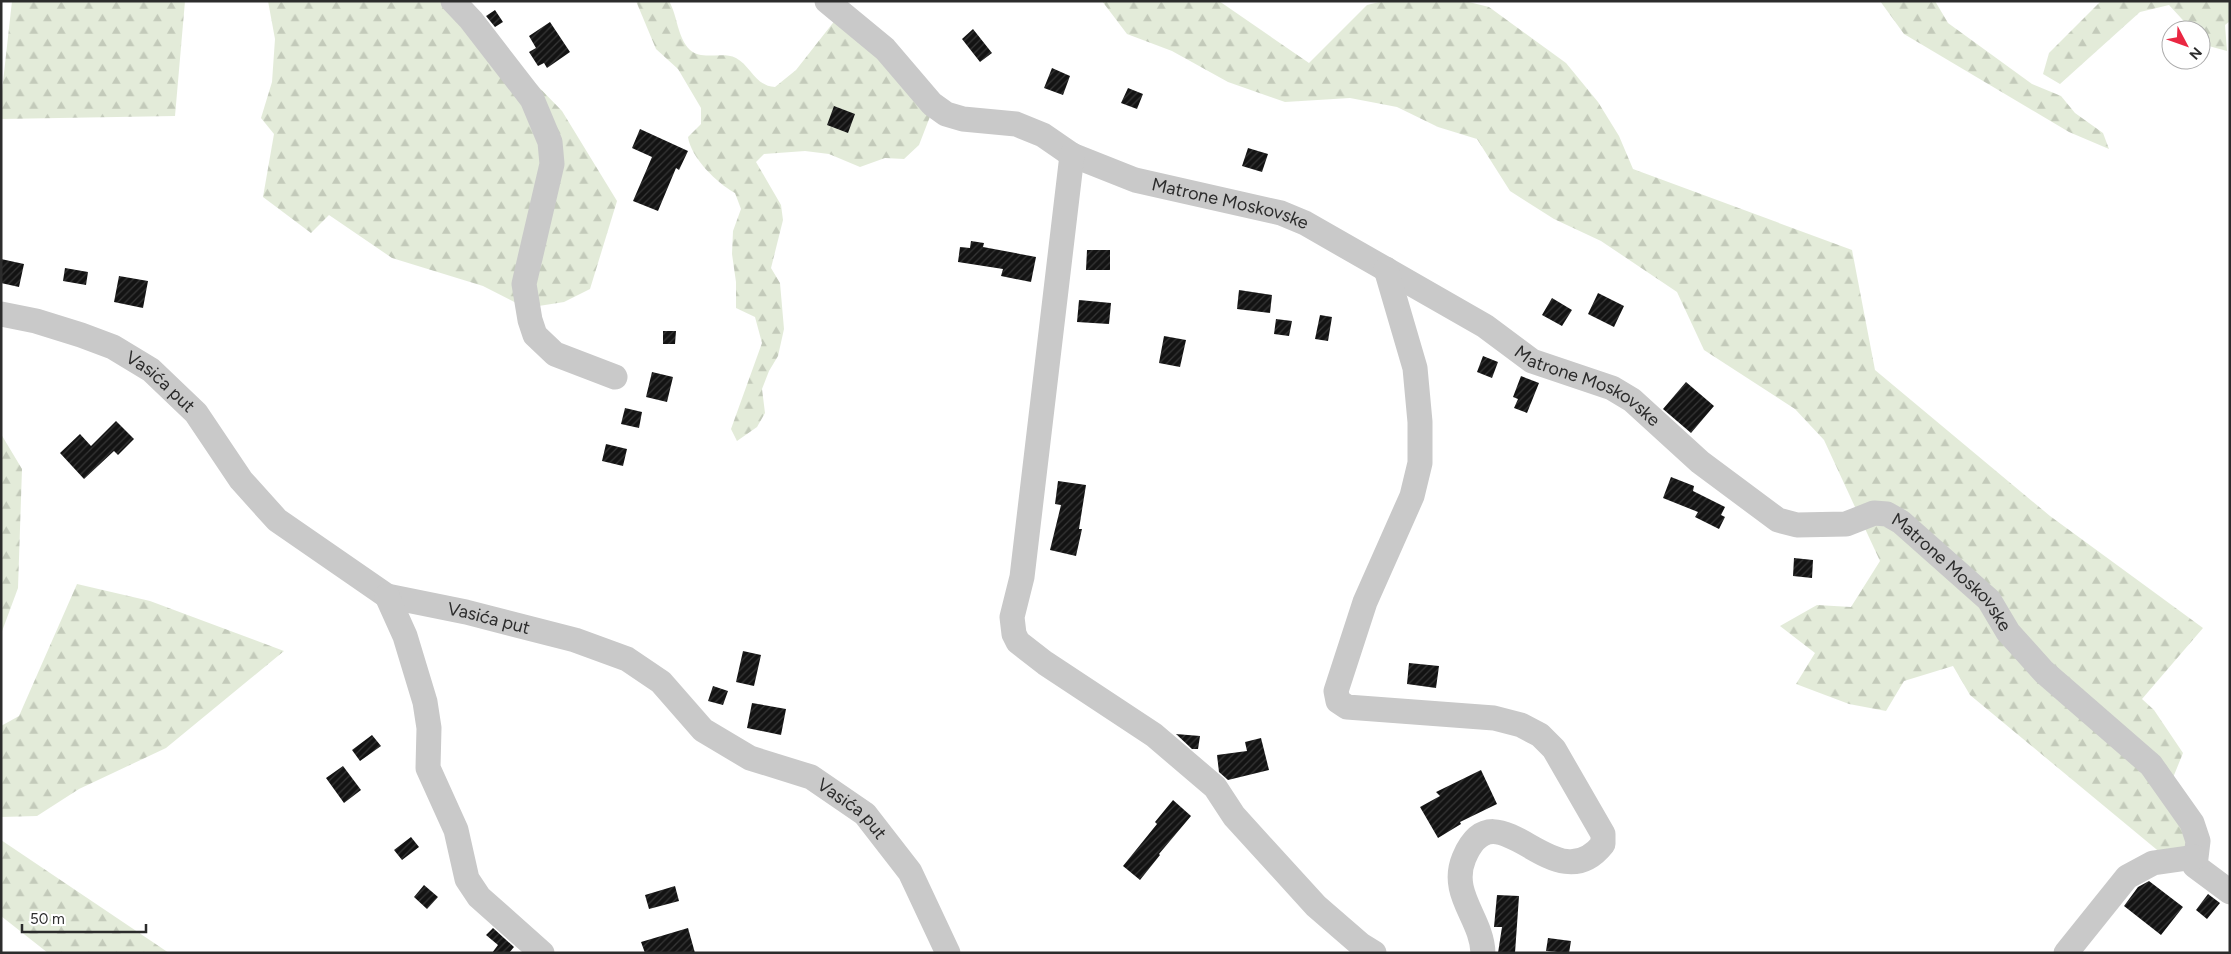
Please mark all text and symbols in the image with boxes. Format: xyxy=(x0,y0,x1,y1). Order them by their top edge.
north arrow xyxy=(2161,20,2211,70)
text: N xyxy=(2185,44,2205,63)
street label: Matrone Moskovske xyxy=(1150,173,1312,234)
street label: Matrone Moskovske xyxy=(1510,341,1665,431)
street label: Vasića put xyxy=(122,346,200,417)
street label: Matrone Moskovske xyxy=(1888,508,2016,635)
street label: Vasića put xyxy=(445,598,533,639)
street label: Vasića put xyxy=(813,774,892,844)
scale bar xyxy=(22,902,146,934)
text: 50 m xyxy=(30,910,65,928)

